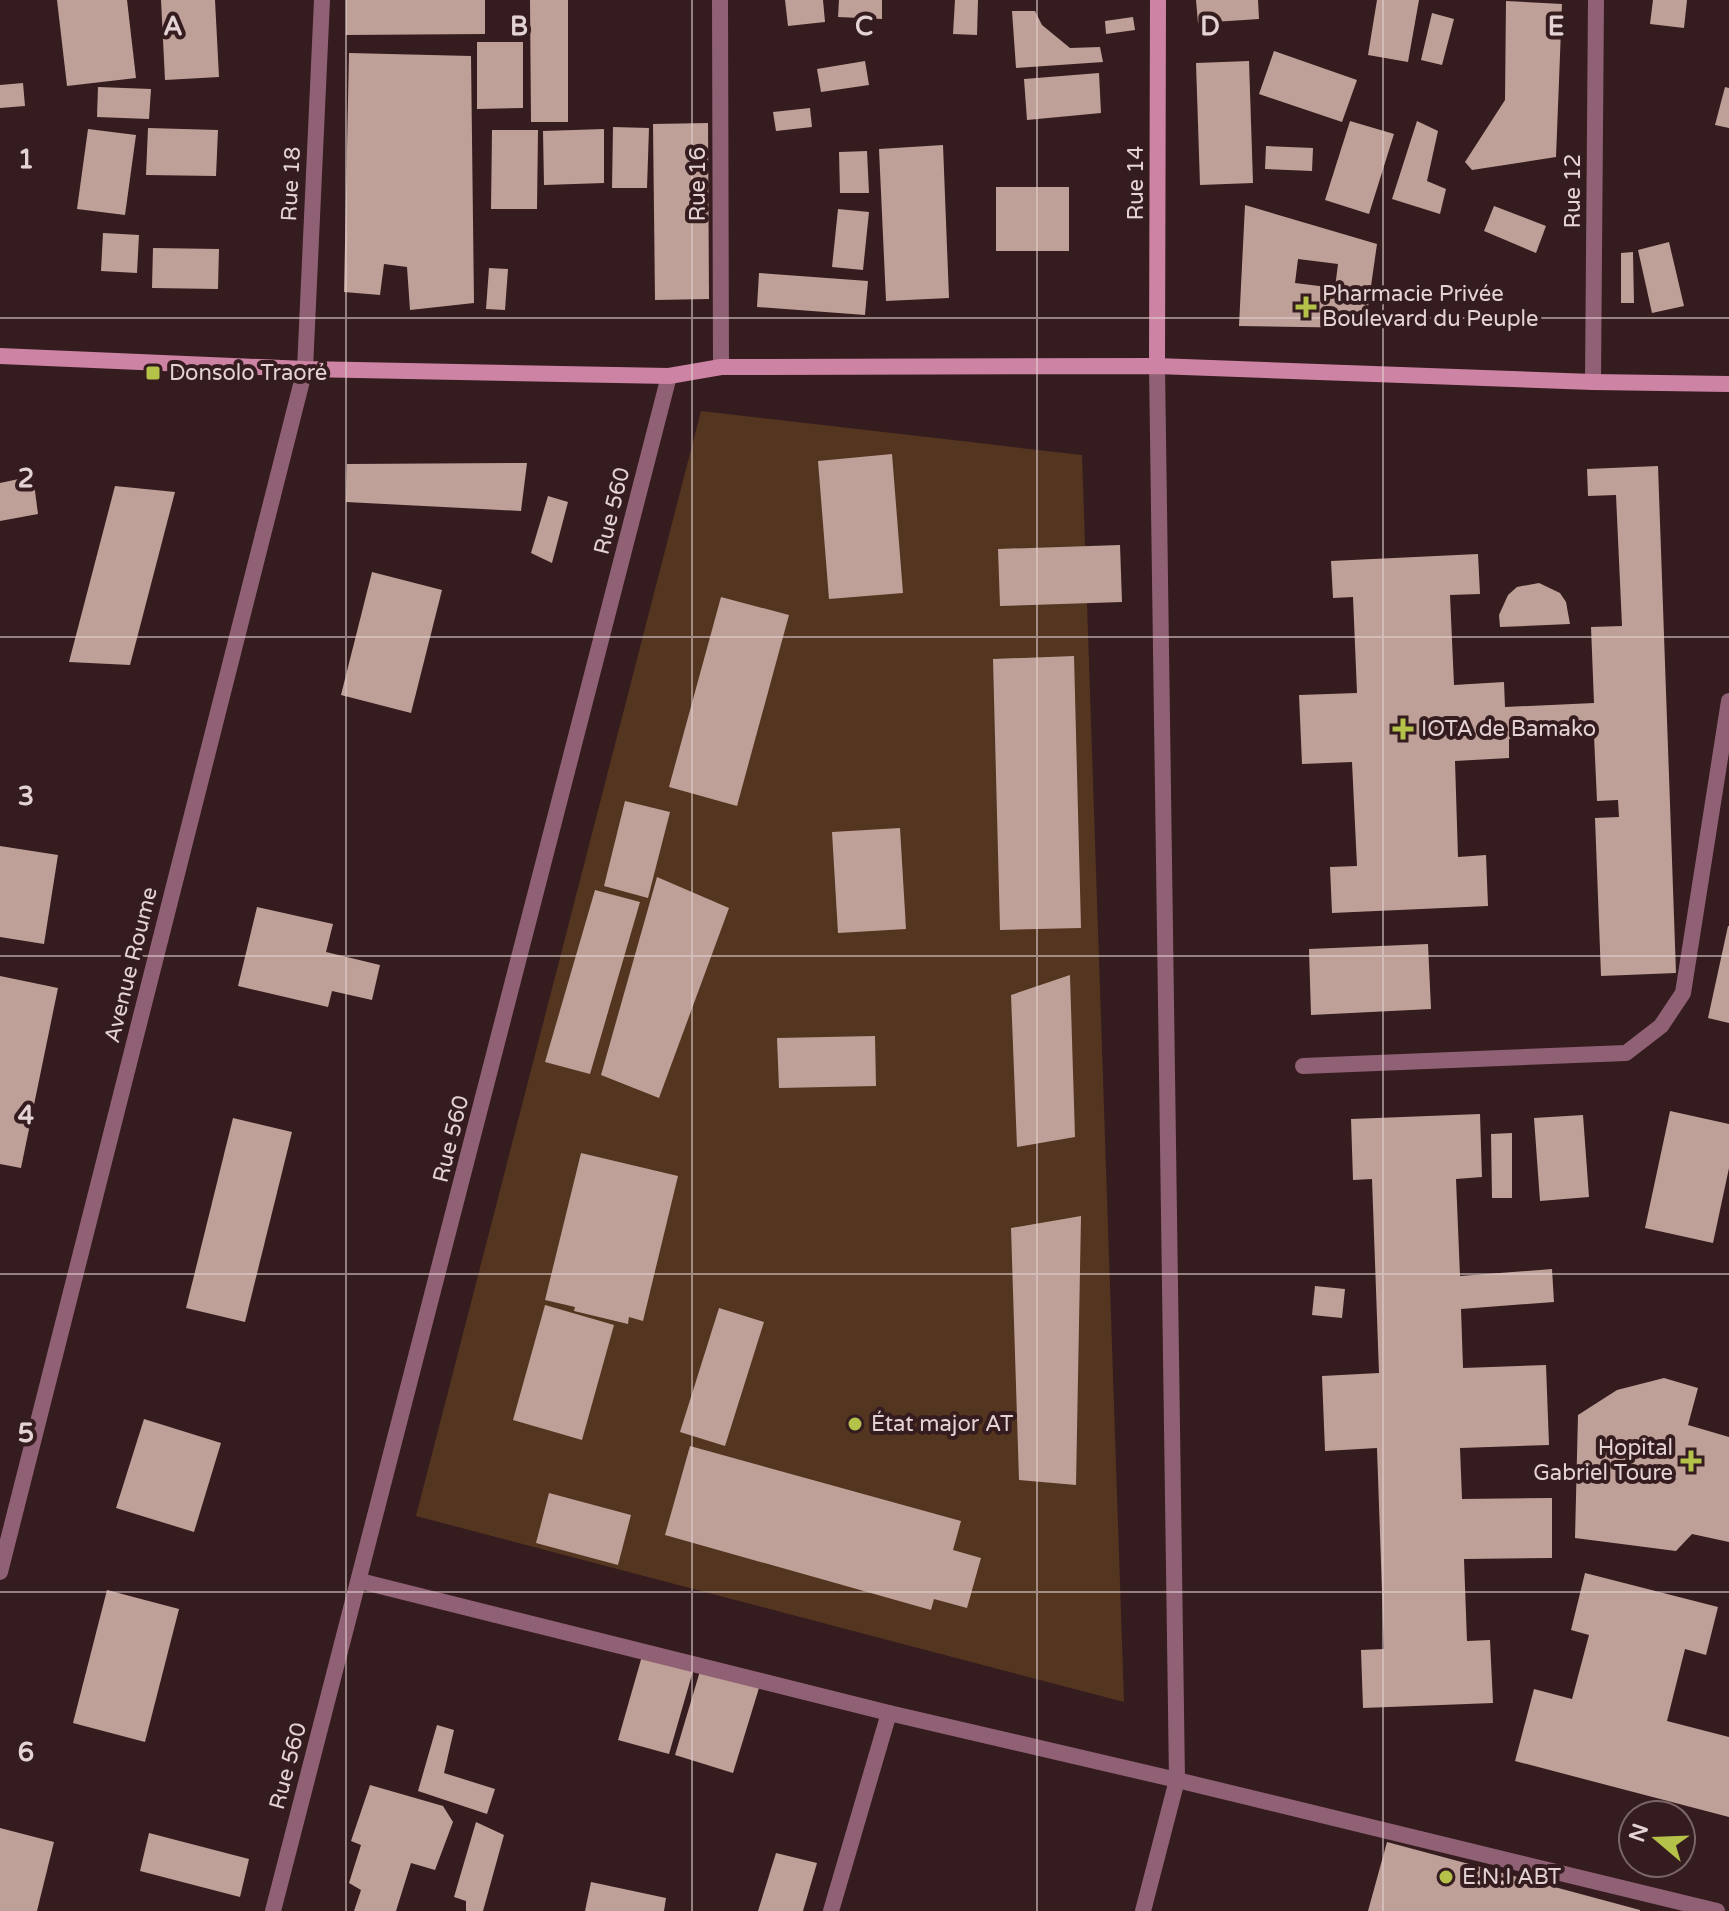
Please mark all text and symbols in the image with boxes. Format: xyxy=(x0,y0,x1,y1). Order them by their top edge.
text: A xyxy=(163,11,183,42)
text: B xyxy=(510,11,528,42)
text: C xyxy=(855,11,873,42)
text: D xyxy=(1200,11,1220,42)
text: E xyxy=(1548,11,1564,42)
text: 1 xyxy=(18,144,34,175)
street label: Rue 14 xyxy=(1123,145,1149,220)
street label: Rue 18 xyxy=(276,146,306,222)
street label: Rue 16 xyxy=(685,147,711,221)
street label: Rue 12 xyxy=(1560,154,1586,228)
place label: Pharmacie Privée Boulevard du Peuple xyxy=(1322,281,1538,332)
marker: Pharmacie Privée Boulevard du Peuple xyxy=(1297,298,1315,316)
place label: Donsolo Traoré xyxy=(169,360,327,386)
marker: Donsolo Traoré xyxy=(144,364,162,382)
text: 2 xyxy=(18,463,34,494)
street label: Rue 560 xyxy=(589,465,635,557)
place label: IOTA de Bamako xyxy=(1421,716,1596,742)
marker: IOTA de Bamako xyxy=(1392,718,1414,740)
text: 3 xyxy=(18,781,34,812)
street label: Avenue Roume xyxy=(99,884,163,1046)
street label: Rue 560 xyxy=(428,1093,474,1185)
text: 4 xyxy=(18,1100,34,1131)
place label: État major AT xyxy=(871,1410,1014,1437)
marker: État major AT xyxy=(846,1415,864,1433)
text: 5 xyxy=(18,1418,34,1449)
place label: Hopital Gabriel Toure xyxy=(1533,1435,1673,1486)
marker: Hopital Gabriel Toure xyxy=(1680,1450,1702,1472)
street label: Rue 560 xyxy=(264,1720,312,1812)
text: 6 xyxy=(18,1737,34,1768)
north arrow xyxy=(1617,1799,1697,1879)
text: N xyxy=(1624,1820,1654,1845)
place label: E.N.I ABT xyxy=(1462,1864,1562,1890)
marker: E.N.I ABT xyxy=(1437,1868,1455,1886)

